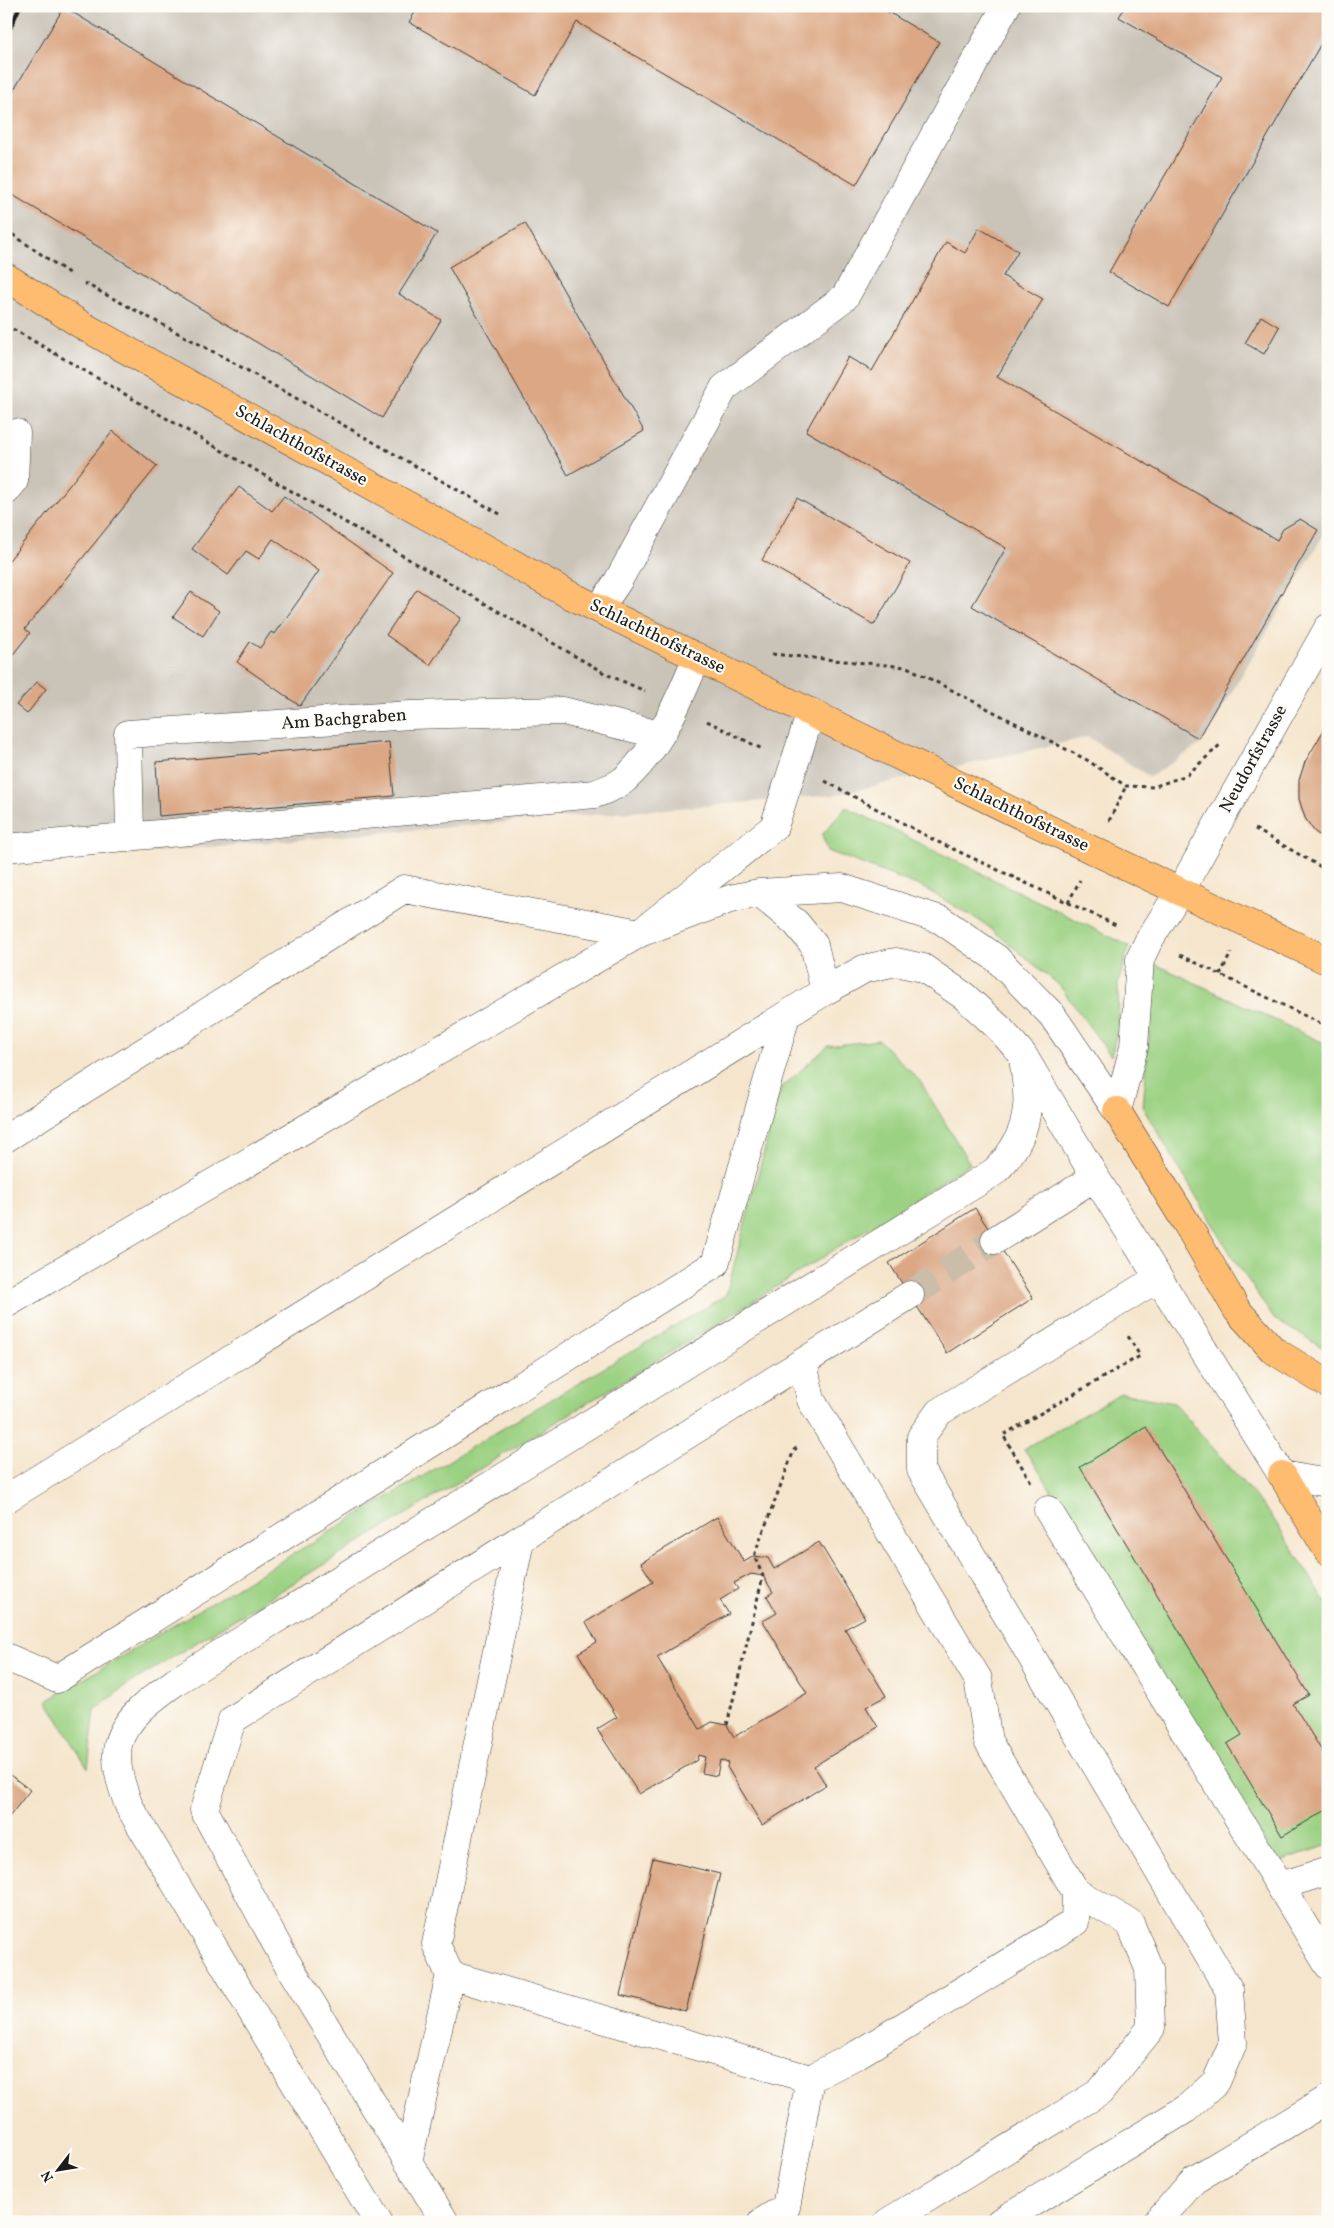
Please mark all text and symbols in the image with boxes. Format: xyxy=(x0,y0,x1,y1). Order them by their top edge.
street label: Schlachthofstrasse xyxy=(230,399,372,493)
street label: Schlachthofstrasse xyxy=(585,593,729,681)
street label: Neudorfstrasse xyxy=(1214,700,1294,818)
street label: Am Bachgraben xyxy=(281,703,408,737)
street label: Schlachthofstrasse xyxy=(949,771,1093,859)
north arrow xyxy=(32,2146,82,2196)
text: N xyxy=(37,2167,59,2185)

